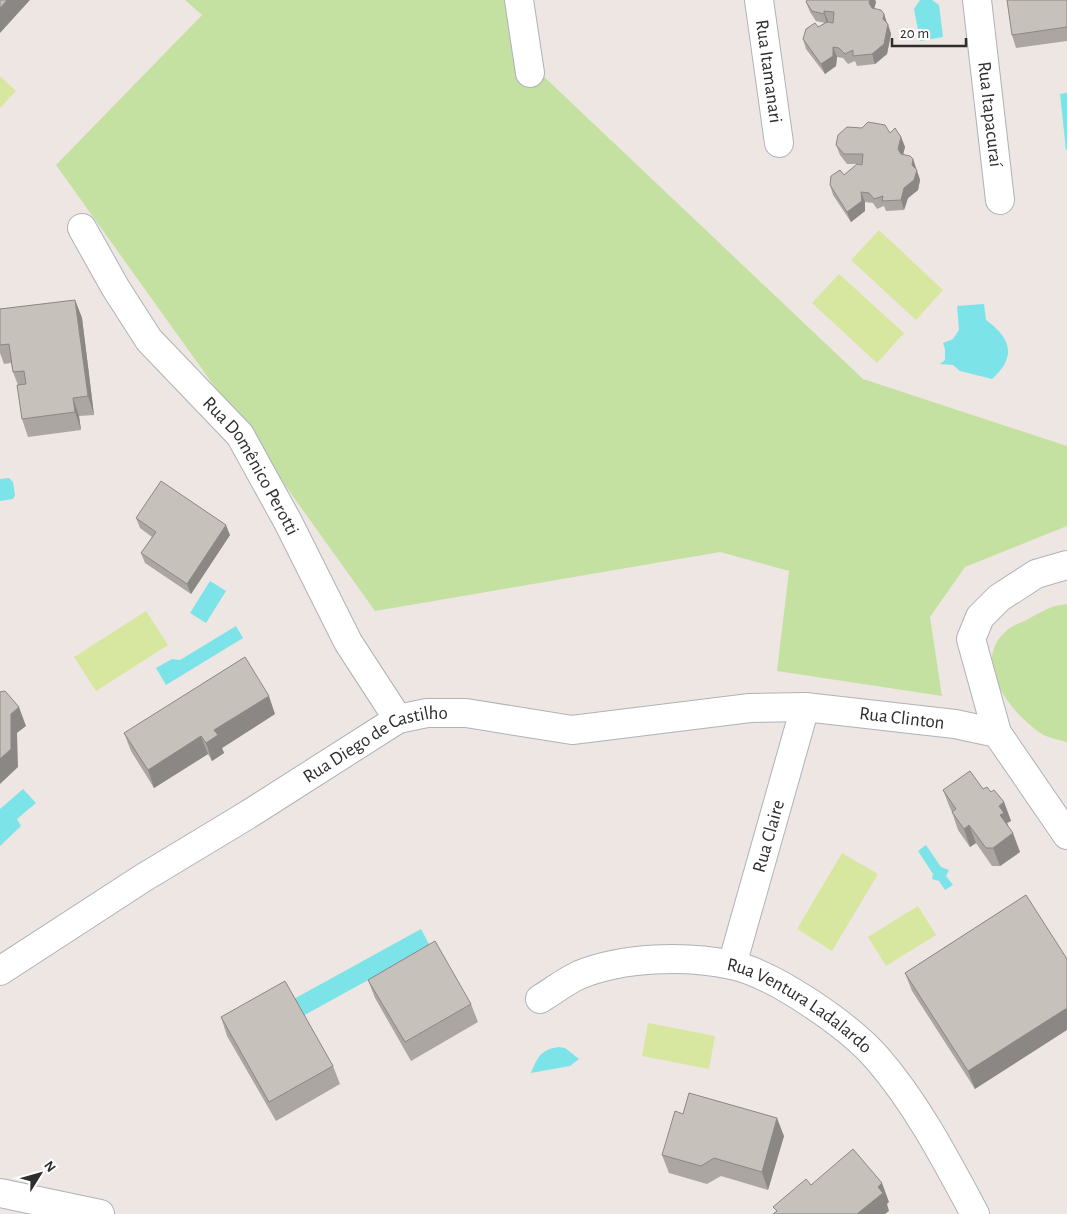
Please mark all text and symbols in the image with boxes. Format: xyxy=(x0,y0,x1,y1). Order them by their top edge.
scale bar xyxy=(892,15,966,47)
street label: Rua Itamanari xyxy=(752,18,786,124)
text: 20 m xyxy=(900,26,929,41)
street label: Rua Itapacuraí xyxy=(975,60,1006,168)
street label: Rua Domênico Perotti xyxy=(199,393,302,538)
street label: Rua Diego de Castilho xyxy=(300,703,448,786)
street label: Rua Clinton xyxy=(858,704,946,732)
street label: Rua Claire xyxy=(749,798,788,875)
street label: Rua Ventura Ladalardo xyxy=(725,955,876,1057)
north arrow xyxy=(15,1149,65,1199)
text: N xyxy=(41,1159,58,1175)

